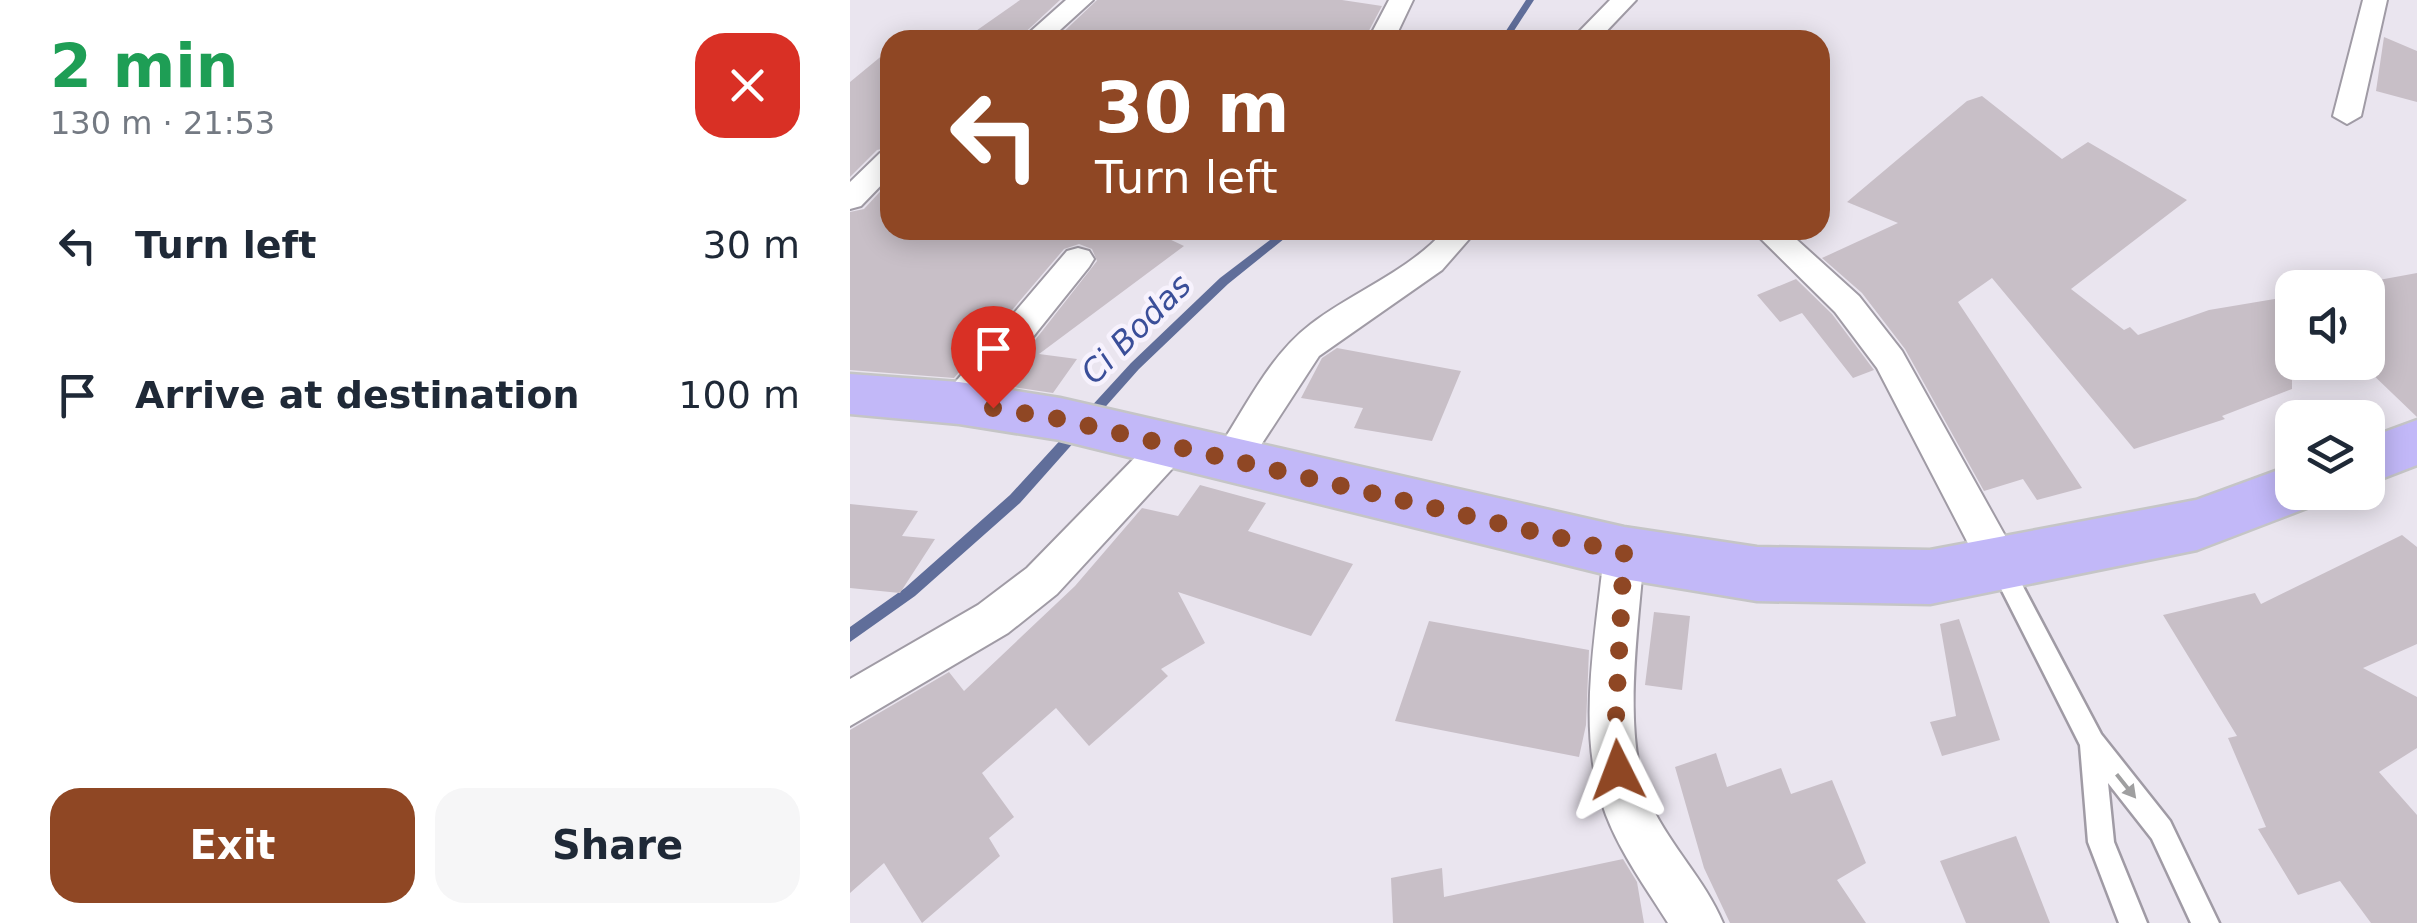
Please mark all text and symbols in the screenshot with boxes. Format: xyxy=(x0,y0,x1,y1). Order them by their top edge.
text: 2 min xyxy=(50,31,238,101)
button: close xyxy=(695,33,800,138)
text: 30 m xyxy=(1095,67,1290,149)
icon: left xyxy=(930,70,1060,200)
text: 130 m · 21:53 xyxy=(50,104,275,142)
text: Turn left xyxy=(1095,151,1278,204)
icon: left xyxy=(50,218,105,273)
text: Turn left xyxy=(135,223,316,267)
text: 30 m xyxy=(703,223,800,267)
water label: Ci Bodas xyxy=(1073,266,1199,392)
map controls xyxy=(2275,270,2385,510)
button: sound xyxy=(2275,270,2385,380)
pin xyxy=(951,306,1036,409)
icon: arrive xyxy=(966,321,1021,376)
icon: arrive xyxy=(50,368,105,423)
text: Arrive at destination xyxy=(135,373,580,417)
text: 100 m xyxy=(678,373,800,417)
button: layers xyxy=(2275,400,2385,510)
position arrow xyxy=(1566,718,1670,822)
one-way arrow xyxy=(2116,773,2137,799)
button: Exit xyxy=(50,788,415,903)
button: Share xyxy=(435,788,800,903)

